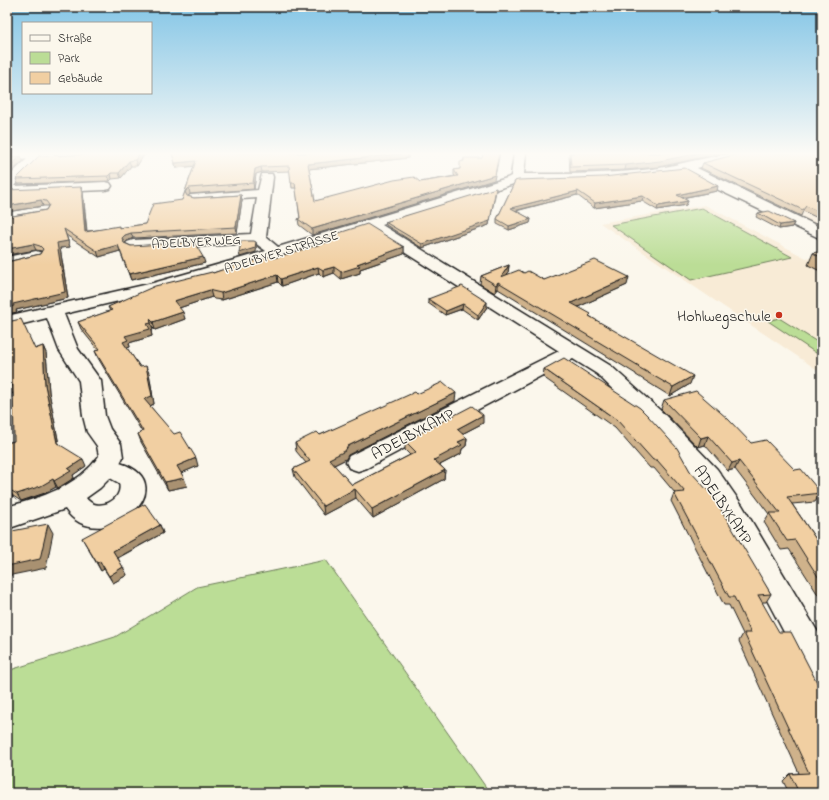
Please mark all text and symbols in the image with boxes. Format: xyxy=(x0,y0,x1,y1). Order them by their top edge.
legend xyxy=(22,22,152,94)
text: Straße xyxy=(58,30,92,48)
text: Park xyxy=(58,50,80,68)
text: Gebäude xyxy=(58,70,103,88)
street label: ADELBYER STRASSE xyxy=(222,226,341,279)
street label: ADELBYER WEG xyxy=(151,231,241,254)
place label: Hohlwegschule xyxy=(677,305,772,329)
marker: Hohlwegschule xyxy=(774,310,784,320)
street label: ADELBYKAMP xyxy=(367,402,459,467)
street label: ADELBYKAMP xyxy=(687,461,758,550)

